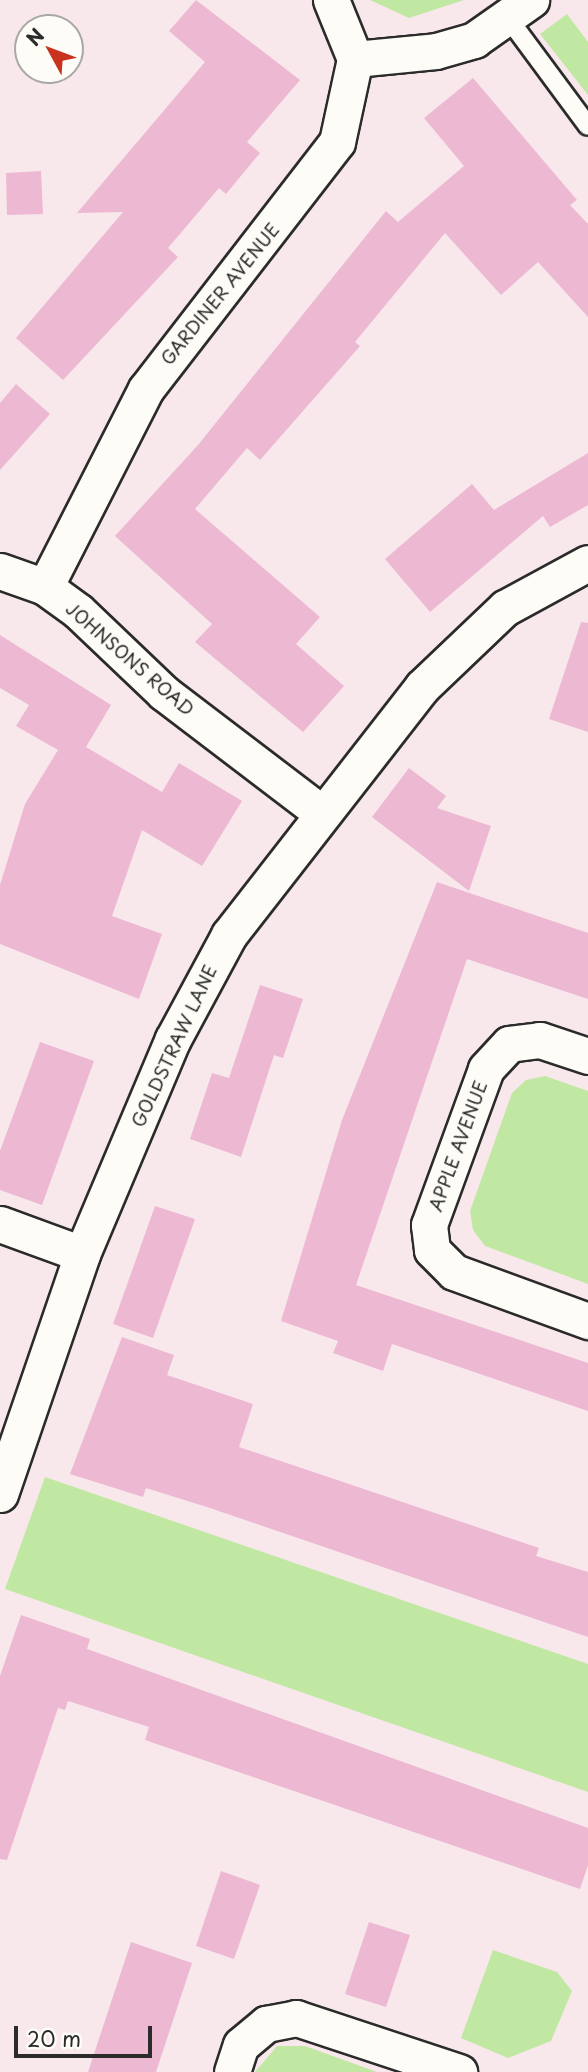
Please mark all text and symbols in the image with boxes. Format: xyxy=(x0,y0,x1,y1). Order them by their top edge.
north arrow xyxy=(14,14,84,84)
text: N xyxy=(19,22,50,51)
street label: GARDINER AVENUE xyxy=(156,218,284,370)
street label: JOHNSONS ROAD xyxy=(61,597,199,721)
street label: GOLDSTRAW LANE xyxy=(127,962,221,1130)
street label: APPLE AVENUE xyxy=(424,1077,492,1215)
scale bar xyxy=(18,2012,156,2056)
text: 20 m xyxy=(27,2022,81,2054)

